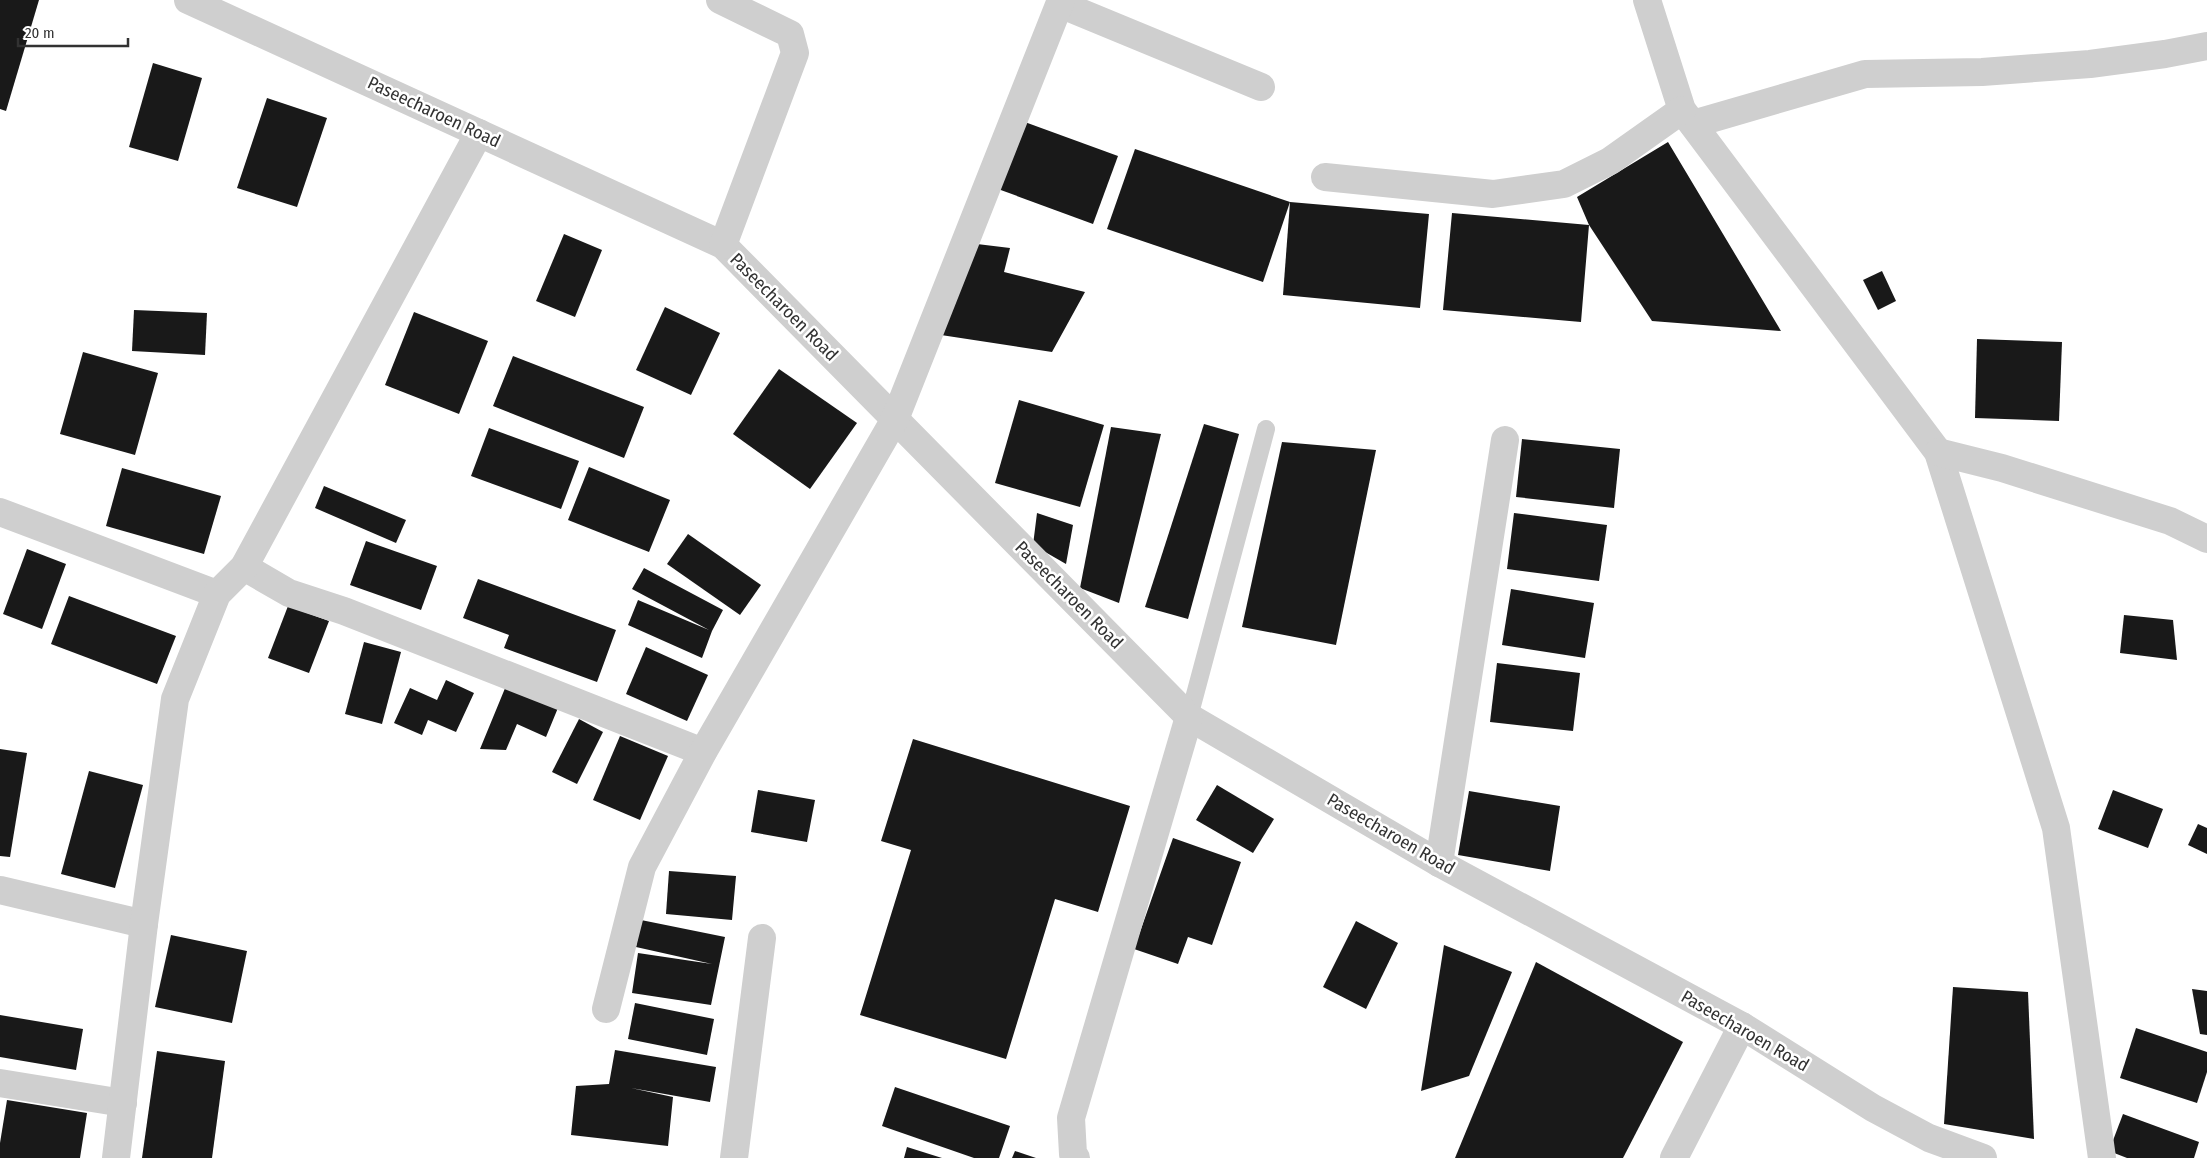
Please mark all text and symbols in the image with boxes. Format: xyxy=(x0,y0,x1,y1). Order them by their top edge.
scale bar xyxy=(18,15,128,47)
text: 20 m xyxy=(25,24,55,42)
street label: Paseecharoen Road xyxy=(364,72,504,152)
street label: Paseecharoen Road xyxy=(725,248,843,366)
street label: Paseecharoen Road xyxy=(1010,536,1128,654)
street label: Paseecharoen Road xyxy=(1323,789,1459,879)
street label: Paseecharoen Road xyxy=(1677,986,1813,1076)

